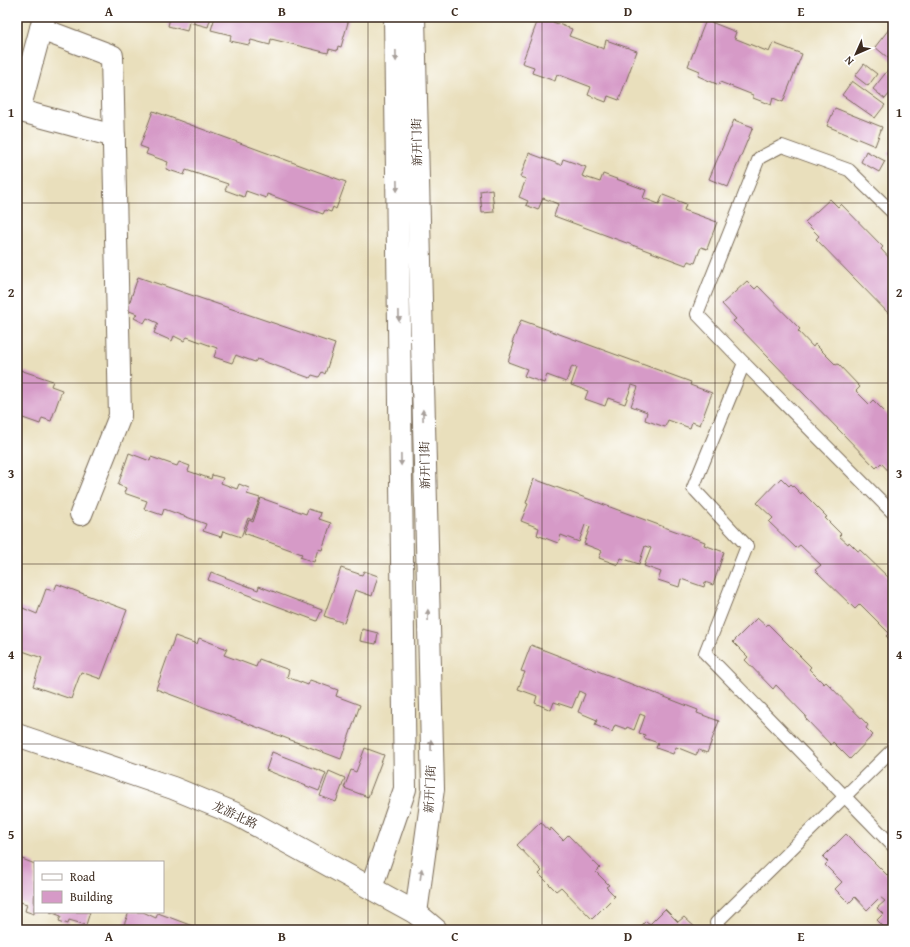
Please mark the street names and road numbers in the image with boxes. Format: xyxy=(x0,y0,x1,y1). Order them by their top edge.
street label: 新开门街 xyxy=(408,117,425,166)
street label: 新开门街 xyxy=(416,440,433,489)
street label: 新开门街 xyxy=(420,764,439,813)
street label: 龙游北路 xyxy=(210,797,261,832)

